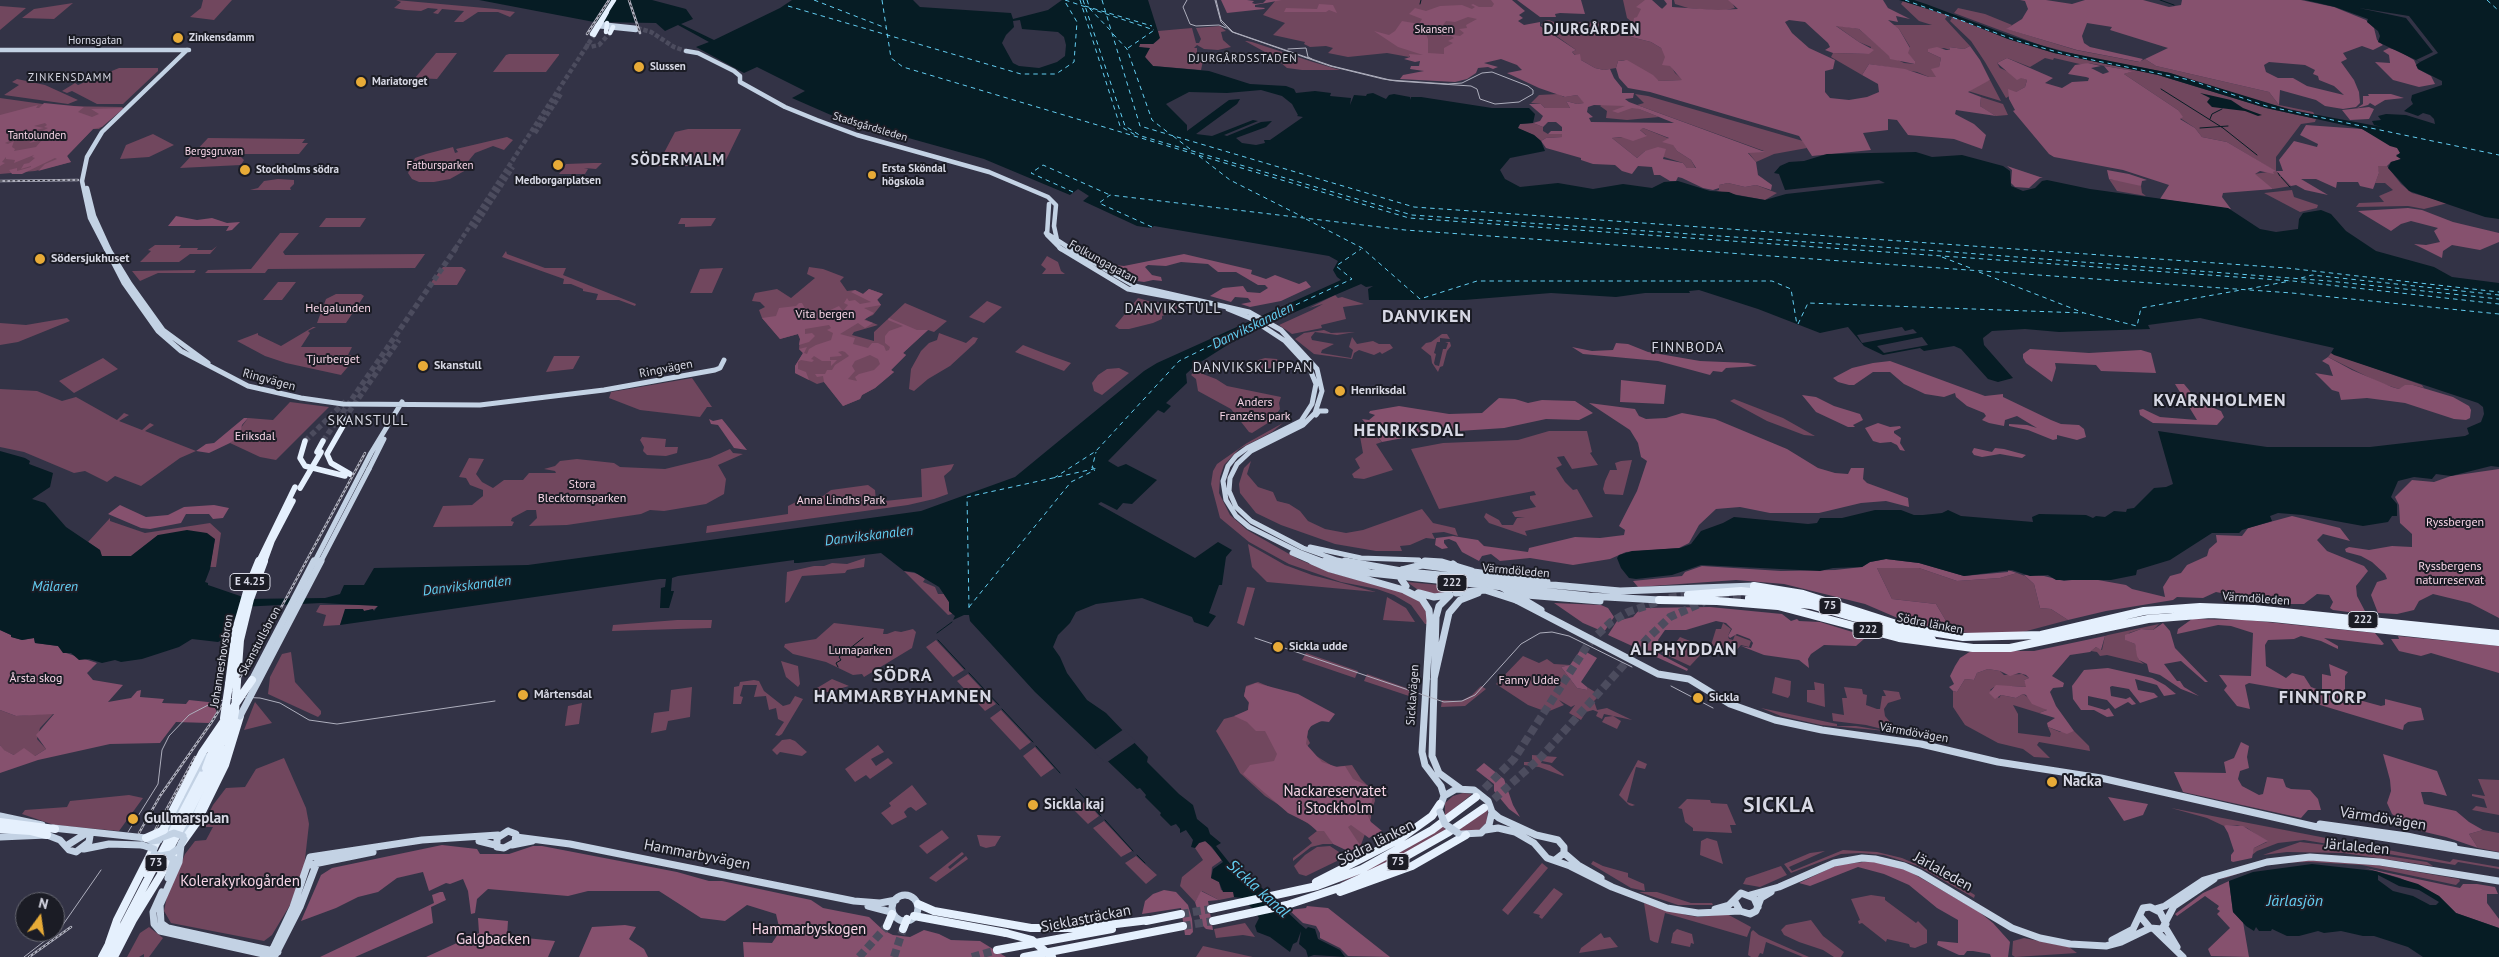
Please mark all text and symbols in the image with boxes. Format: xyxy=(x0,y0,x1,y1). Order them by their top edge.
district label: DJURGÅRDEN xyxy=(1542,21,1642,39)
park label: Skansen xyxy=(1415,23,1453,37)
marker: Zinkensdamm xyxy=(171,31,185,45)
place label: Zinkensdamm xyxy=(189,31,254,45)
street label: Hornsgatan xyxy=(68,34,122,48)
district label: DJURGÅRDSSTADEN xyxy=(1186,52,1300,66)
marker: Slussen xyxy=(632,60,646,74)
place label: Slussen xyxy=(650,60,686,74)
district label: ZINKENSDAMM xyxy=(27,71,113,85)
marker: Mariatorget xyxy=(354,75,368,89)
place label: Mariatorget xyxy=(372,75,427,89)
street label: Stadsgårdsleden xyxy=(831,109,909,145)
park label: Tantolunden xyxy=(8,129,66,143)
park label: Bergsgruvan xyxy=(185,145,243,159)
district label: SÖDERMALM xyxy=(630,152,726,170)
marker: Medborgarplatsen xyxy=(551,158,565,172)
park label: Fatbursparken xyxy=(406,159,474,173)
place label: Ersta Sköndal högskola xyxy=(882,162,946,188)
marker: Stockholms södra xyxy=(238,163,252,177)
place label: Stockholms södra xyxy=(256,163,339,177)
marker: Ersta Sköndal högskola xyxy=(866,169,878,181)
place label: Medborgarplatsen xyxy=(515,174,601,188)
street label: Folkungagatan xyxy=(1066,237,1140,287)
marker: Södersjukhuset xyxy=(33,252,47,266)
place label: Södersjukhuset xyxy=(51,252,130,266)
water label: Danvikskanalen xyxy=(1209,299,1297,353)
district label: DANVIKSTULL xyxy=(1123,301,1223,317)
park label: Helgalunden xyxy=(305,302,371,316)
district label: DANVIKEN xyxy=(1381,306,1473,328)
park label: Vita bergen xyxy=(795,308,855,322)
district label: FINNBODA xyxy=(1651,340,1725,356)
park label: Tjurberget xyxy=(306,353,360,367)
street label: Ringvägen xyxy=(638,357,694,381)
marker: Skanstull xyxy=(416,359,430,373)
place label: Skanstull xyxy=(434,359,482,373)
district label: DANVIKSKLIPPAN xyxy=(1191,360,1315,376)
street label: Ringvägen xyxy=(241,366,297,394)
marker: Henriksdal xyxy=(1333,384,1347,398)
place label: Henriksdal xyxy=(1351,384,1406,398)
district label: KVARNHOLMEN xyxy=(2152,390,2288,412)
park label: Anders Franzéns park xyxy=(1219,396,1291,424)
district label: SKANSTULL xyxy=(326,413,410,429)
district label: HENRIKSDAL xyxy=(1352,420,1466,442)
park label: Eriksdal xyxy=(235,430,275,444)
park label: Stora Blecktornsparken xyxy=(538,478,626,506)
park label: Anna Lindhs Park xyxy=(797,494,885,508)
park label: Ryssbergen xyxy=(2426,516,2484,530)
water label: Danvikskanalen xyxy=(824,522,914,550)
park label: Ryssbergens naturreservat xyxy=(2416,560,2484,588)
street label: Värmdöleden xyxy=(1482,561,1550,581)
water label: Danvikskanalen xyxy=(422,572,512,600)
road number: E 4.25 xyxy=(230,574,270,590)
road number: 222 xyxy=(1437,574,1467,592)
water label: Mälaren xyxy=(32,579,78,595)
street label: Värmdöleden xyxy=(2222,589,2290,609)
road number: 75 xyxy=(1819,598,1841,614)
street label: Skanstullsbron xyxy=(236,604,284,678)
street label: Södra länken xyxy=(1896,611,1964,637)
road number: 222 xyxy=(2348,612,2378,628)
street label: Johanneshovsbron xyxy=(208,613,236,709)
road number: 222 xyxy=(1853,622,1883,638)
district label: ALPHYDDAN xyxy=(1629,639,1739,661)
marker: Sickla udde xyxy=(1271,640,1285,654)
place label: Sickla udde xyxy=(1289,640,1348,654)
park label: Lumaparken xyxy=(829,644,891,658)
street label: Sicklavägen xyxy=(1404,664,1422,726)
district label: SÖDRA HAMMARBYHAMNEN xyxy=(812,665,994,708)
park label: Årsta skog xyxy=(10,672,62,686)
park label: Fanny Udde xyxy=(1499,674,1559,688)
district label: FINNTORP xyxy=(2278,687,2368,709)
marker: Mårtensdal xyxy=(516,688,530,702)
place label: Mårtensdal xyxy=(534,688,592,702)
marker: Sickla xyxy=(1691,691,1705,705)
place label: Sickla xyxy=(1709,691,1739,705)
street label: Värmdövägen xyxy=(1878,720,1950,746)
place label: Nacka xyxy=(2063,773,2102,791)
marker: Nacka xyxy=(2045,775,2059,789)
park label: Nackareservatet i Stockholm xyxy=(1284,783,1386,818)
district label: SICKLA xyxy=(1742,793,1816,819)
place label: Sickla kaj xyxy=(1044,796,1104,814)
marker: Sickla kaj xyxy=(1026,798,1040,812)
street label: Värmdövägen xyxy=(2339,803,2427,835)
place label: Gullmarsplan xyxy=(144,810,229,828)
marker: Gullmarsplan xyxy=(126,812,140,826)
street label: Södra länken xyxy=(1335,816,1417,870)
street label: Järlaleden xyxy=(2324,835,2390,859)
street label: Hammarbyvägen xyxy=(642,836,752,874)
street label: Järlaleden xyxy=(1910,848,1976,896)
road number: 73 xyxy=(145,854,167,871)
road number: 75 xyxy=(1387,854,1409,870)
water label: Sickla kanal xyxy=(1223,856,1293,922)
park label: Kolerakyrkogården xyxy=(180,873,300,891)
water label: Järlasjön xyxy=(2267,891,2323,911)
north arrow xyxy=(15,892,65,942)
text: N xyxy=(37,894,50,913)
street label: Sicklasträckan xyxy=(1039,901,1133,937)
park label: Hammarbyskogen xyxy=(752,921,866,939)
park label: Galgbacken xyxy=(456,931,530,949)

